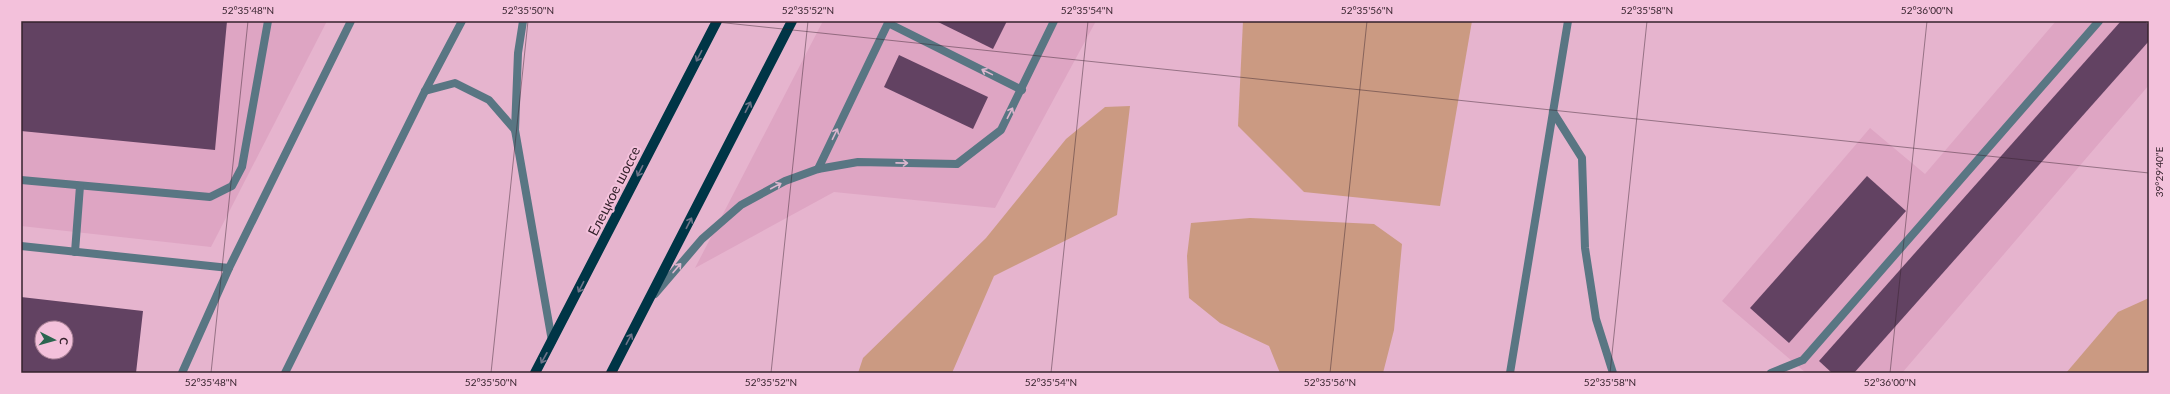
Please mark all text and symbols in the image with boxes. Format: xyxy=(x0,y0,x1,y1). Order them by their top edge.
text: 52°35'48"N xyxy=(222,4,274,16)
text: 52°35'50"N xyxy=(502,4,554,16)
text: 52°35'52"N xyxy=(782,4,834,16)
text: 52°35'54"N xyxy=(1061,4,1113,16)
text: 52°35'56"N xyxy=(1341,4,1393,16)
text: 52°35'58"N xyxy=(1621,4,1673,16)
text: 52°36'00"N xyxy=(1901,4,1953,16)
one-way arrow xyxy=(695,49,703,61)
one-way arrow xyxy=(981,68,993,75)
one-way arrow xyxy=(745,102,752,114)
one-way arrow xyxy=(1007,107,1014,119)
one-way arrow xyxy=(832,128,839,140)
street label: Елецкое шоссе xyxy=(584,143,643,238)
text: 39°29'40"E xyxy=(2153,147,2165,197)
one-way arrow xyxy=(895,159,908,167)
one-way arrow xyxy=(636,165,643,177)
one-way arrow xyxy=(770,181,782,189)
one-way arrow xyxy=(686,217,693,229)
one-way arrow xyxy=(672,263,681,273)
one-way arrow xyxy=(577,281,584,293)
north arrow xyxy=(34,320,74,360)
one-way arrow xyxy=(626,333,634,345)
text: С xyxy=(58,337,71,346)
one-way arrow xyxy=(539,352,547,364)
text: 52°35'48"N xyxy=(185,376,237,388)
text: 52°35'50"N xyxy=(465,376,517,388)
text: 52°35'52"N xyxy=(745,376,797,388)
text: 52°35'54"N xyxy=(1025,376,1077,388)
text: 52°35'56"N xyxy=(1304,376,1356,388)
text: 52°35'58"N xyxy=(1584,376,1636,388)
text: 52°36'00"N xyxy=(1864,376,1916,388)

